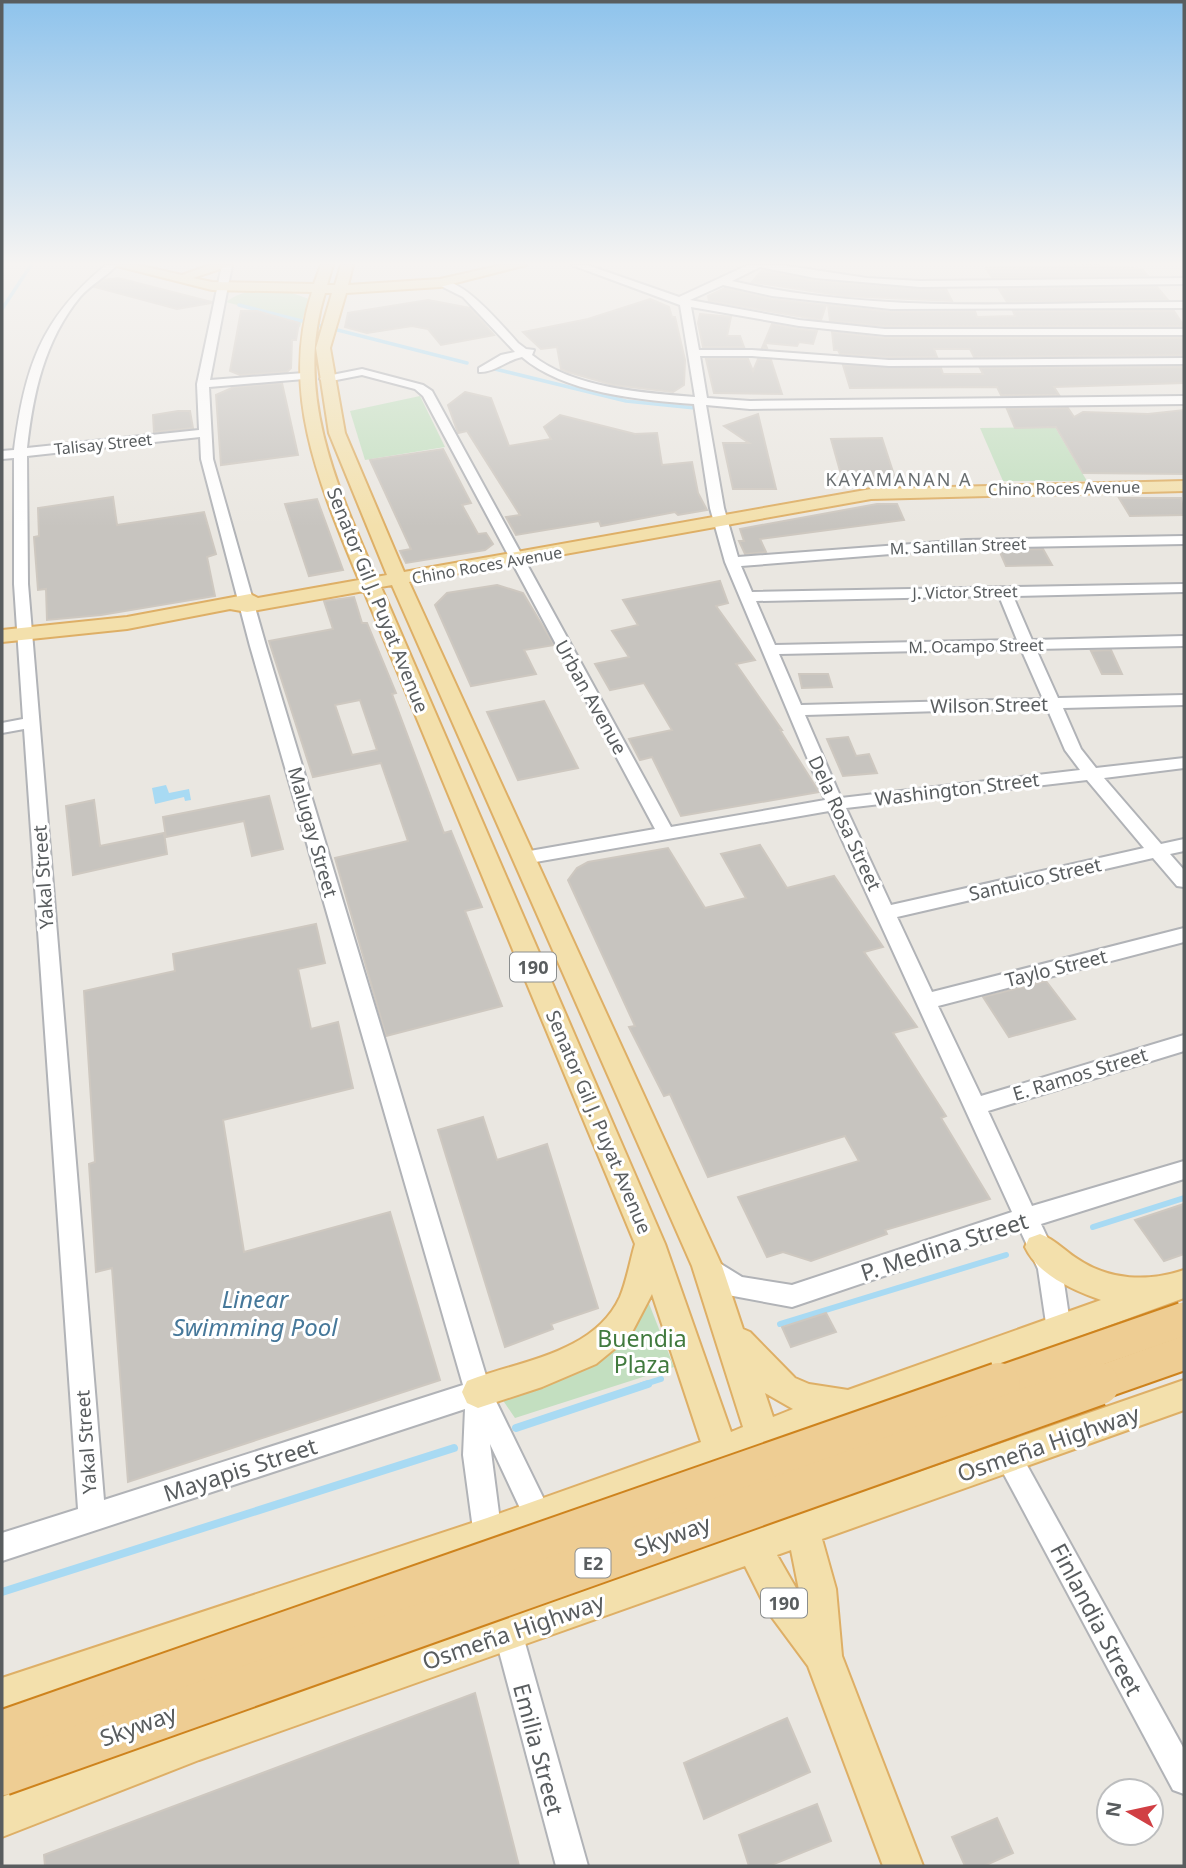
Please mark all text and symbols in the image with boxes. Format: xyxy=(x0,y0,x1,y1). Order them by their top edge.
street label: Talisay Street xyxy=(53,428,153,460)
district label: KAYAMANAN A xyxy=(825,467,973,491)
street label: Chino Roces Avenue xyxy=(988,476,1140,500)
street label: Senator Gil J. Puyat Avenue xyxy=(321,484,435,716)
street label: M. Santillan Street xyxy=(889,533,1027,559)
street label: Chino Roces Avenue xyxy=(410,541,564,589)
street label: J. Victor Street xyxy=(910,580,1018,604)
street label: M. Ocampo Street xyxy=(908,634,1044,658)
street label: Urban Avenue xyxy=(549,635,633,759)
street label: Wilson Street xyxy=(930,691,1048,719)
street label: Dela Rosa Street xyxy=(802,751,888,895)
street label: Malugay Street xyxy=(282,764,344,900)
street label: Washington Street xyxy=(873,766,1041,812)
street label: Yakal Street xyxy=(26,824,60,930)
street label: Santuico Street xyxy=(966,851,1104,907)
street label: Taylo Street xyxy=(1003,943,1110,993)
road number: 190 xyxy=(510,952,556,982)
street label: Senator Gil J. Puyat Avenue xyxy=(540,1006,658,1238)
street label: E. Ramos Street xyxy=(1010,1041,1151,1107)
street label: P. Medina Street xyxy=(856,1204,1032,1288)
water label: Linear Swimming Pool xyxy=(173,1282,338,1343)
park label: Buendia Plaza xyxy=(597,1322,687,1380)
street label: Yakal Street xyxy=(69,1389,103,1495)
street label: Osmeña Highway xyxy=(953,1397,1144,1489)
street label: Mayapis Street xyxy=(159,1429,321,1509)
street label: Skyway xyxy=(629,1506,715,1564)
street label: Finlandia Street xyxy=(1043,1537,1151,1701)
road number: E2 xyxy=(576,1548,610,1578)
street label: Osmeña Highway xyxy=(418,1585,609,1677)
road number: 190 xyxy=(761,1588,807,1618)
street label: Emilia Street xyxy=(506,1680,572,1818)
street label: Skyway xyxy=(95,1696,181,1754)
north arrow xyxy=(1095,1777,1165,1847)
text: N xyxy=(1099,1800,1127,1819)

